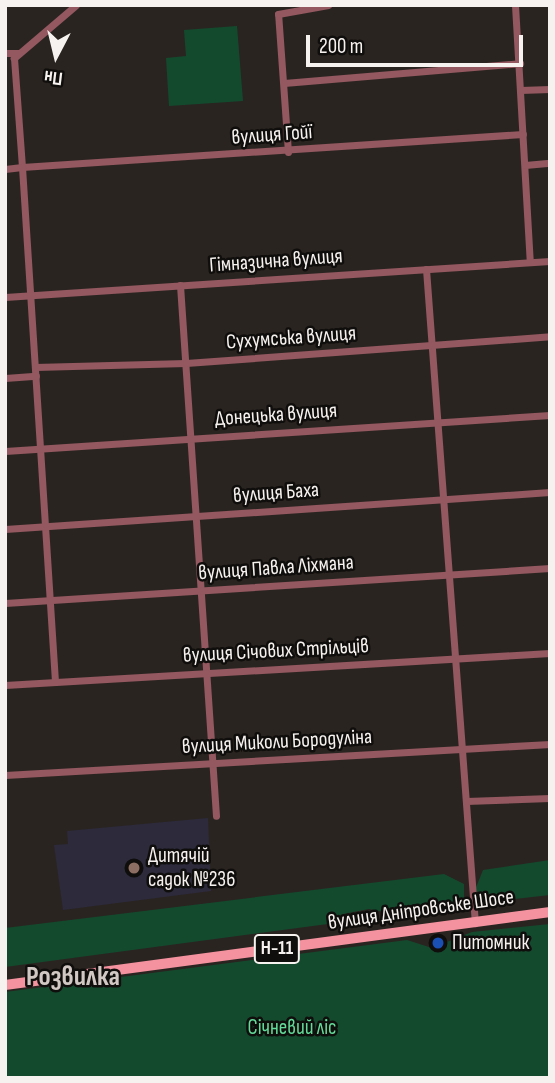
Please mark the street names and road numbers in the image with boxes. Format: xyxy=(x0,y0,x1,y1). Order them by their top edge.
street label: вулиця Гойї xyxy=(231,120,313,150)
street label: Гімназична вулиця xyxy=(209,244,343,278)
street label: Сухумська вулиця xyxy=(225,321,357,355)
street label: Донецька вулиця xyxy=(214,398,338,432)
street label: вулиця Баха xyxy=(232,477,320,509)
street label: вулиця Павла Ліхмана xyxy=(198,550,354,586)
street label: вулиця Січових Стрільців xyxy=(182,634,370,668)
street label: вулиця Миколи Бородуліна xyxy=(181,724,373,760)
street label: вулиця Дніпровське Шосе xyxy=(327,884,515,936)
road number: Н-11 xyxy=(252,934,302,965)

